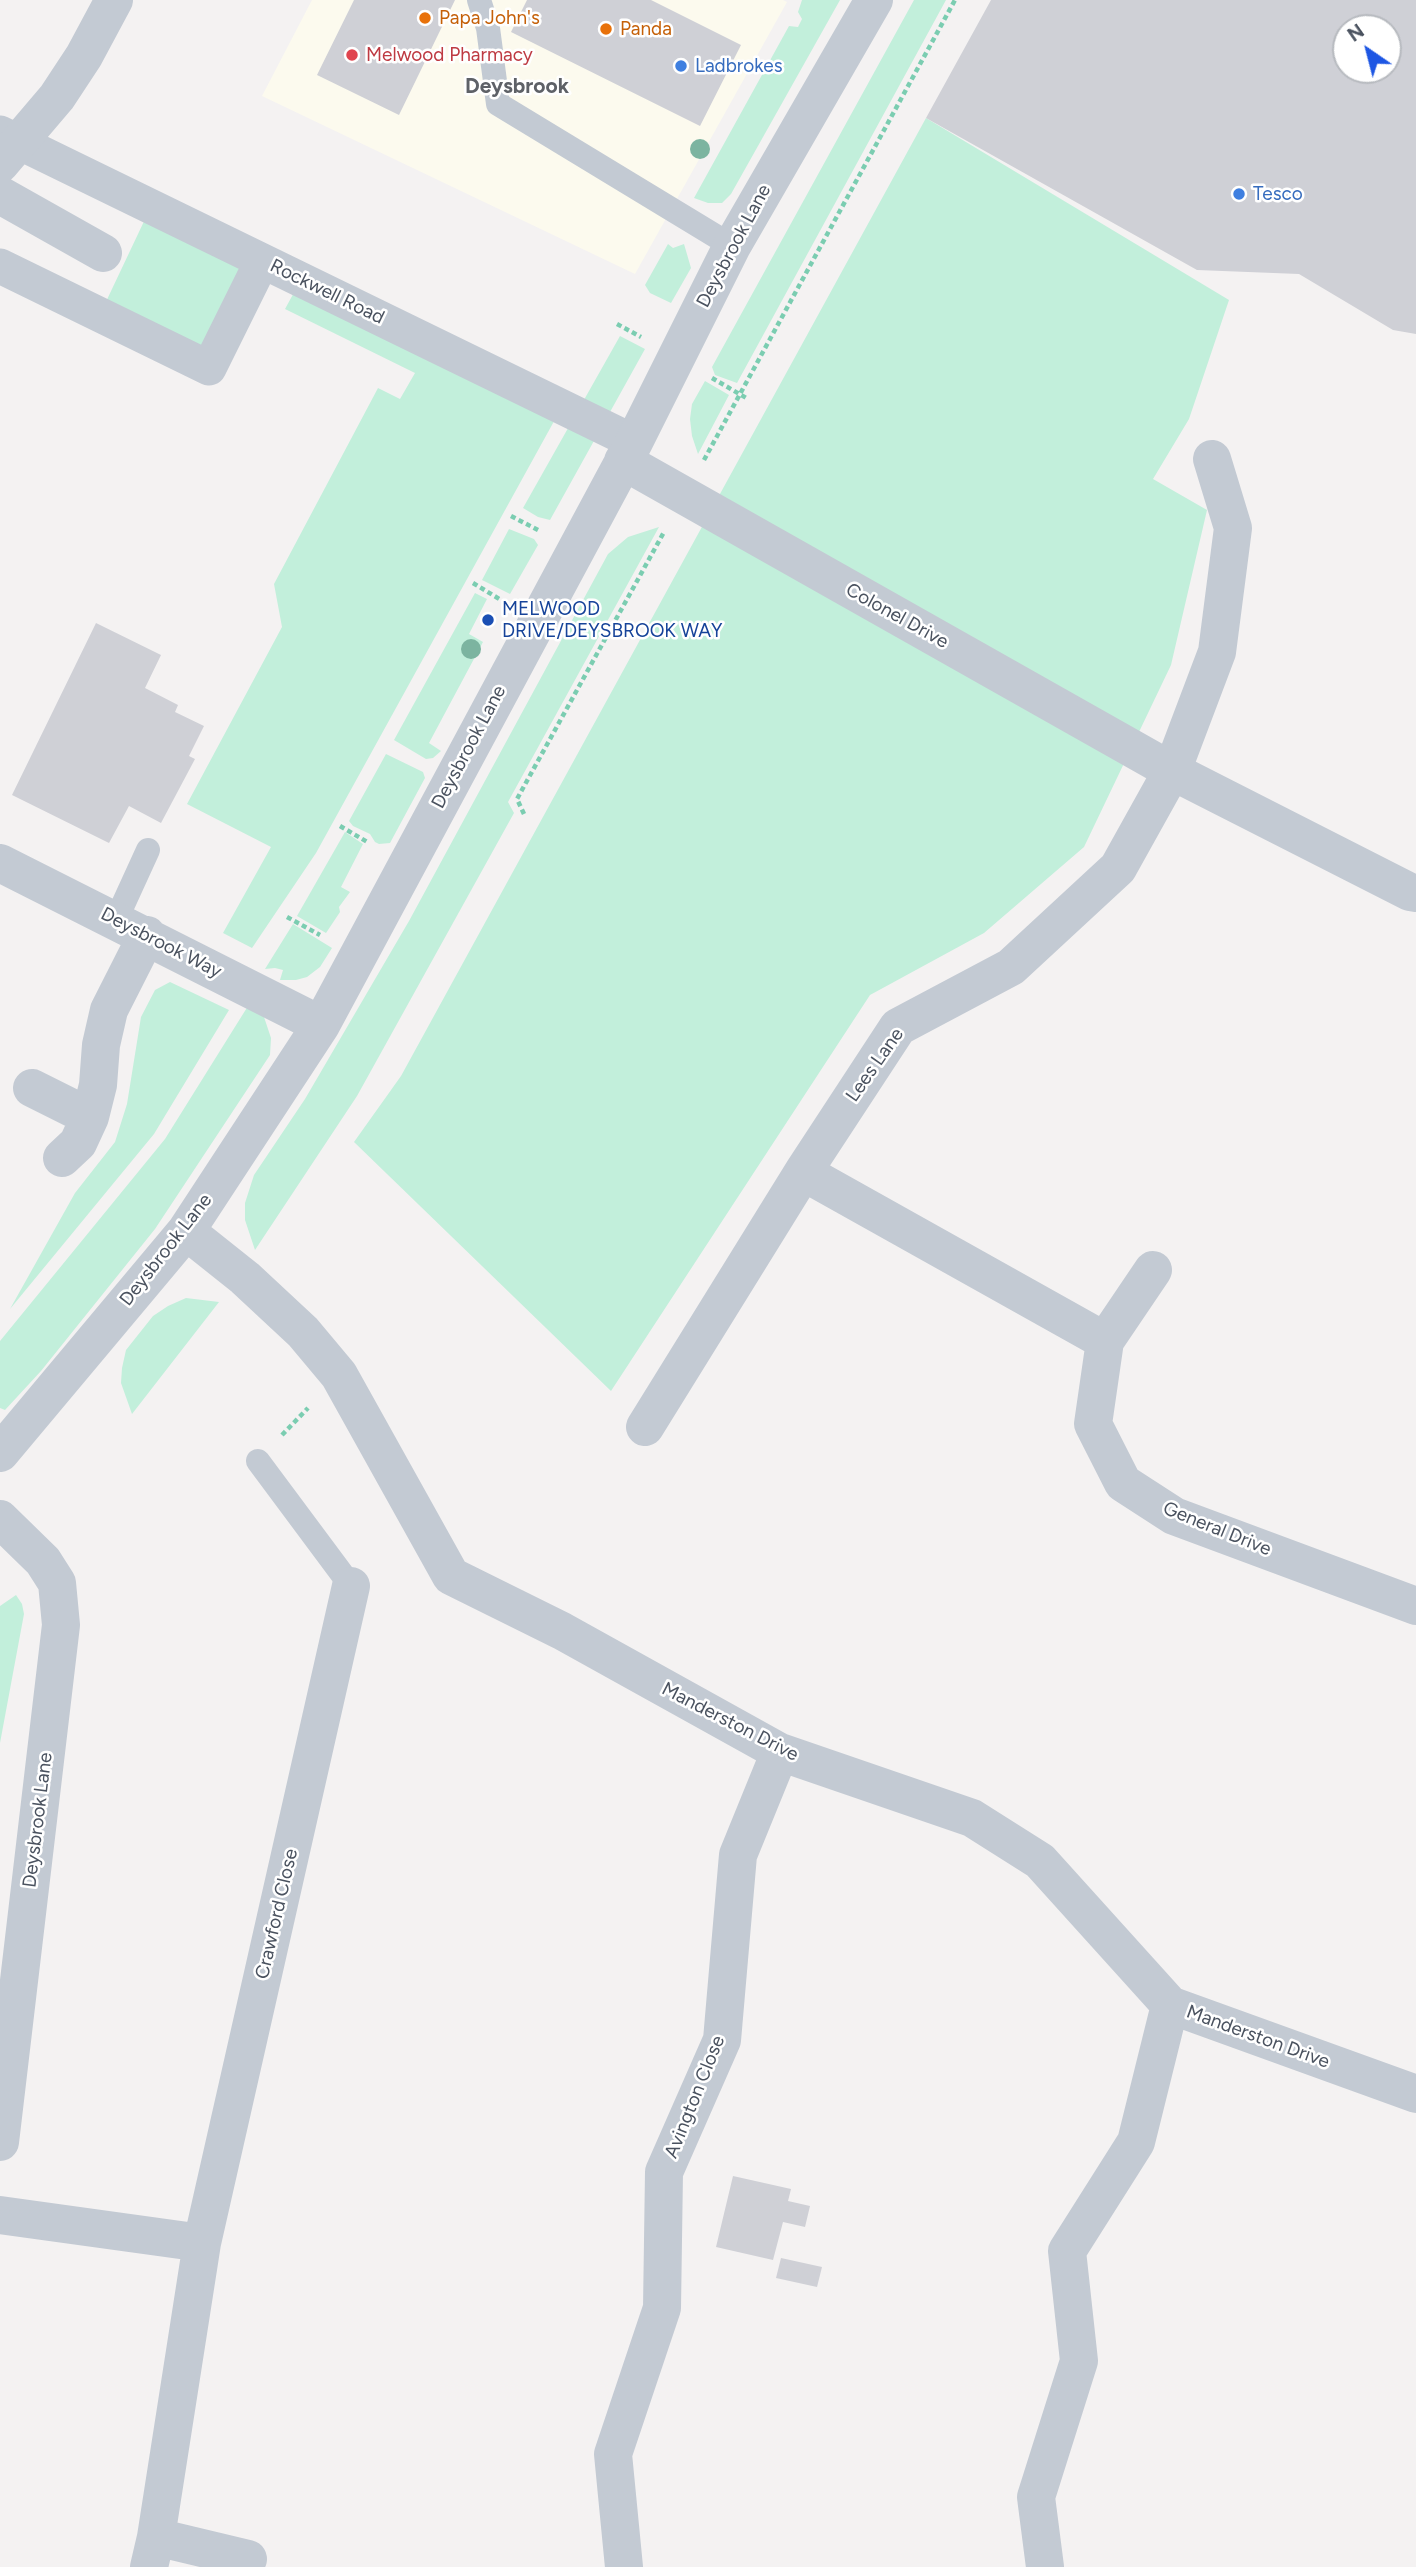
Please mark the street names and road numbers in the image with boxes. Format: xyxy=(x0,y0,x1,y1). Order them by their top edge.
street label: Deysbrook Lane xyxy=(692,181,776,311)
street label: Rockwell Road xyxy=(266,255,388,329)
street label: Colonel Drive xyxy=(842,578,952,654)
street label: Deysbrook Lane xyxy=(427,682,511,812)
street label: Deysbrook Way xyxy=(97,903,225,983)
street label: Lees Lane xyxy=(841,1024,909,1106)
street label: Deysbrook Lane xyxy=(115,1189,217,1311)
street label: General Drive xyxy=(1160,1497,1274,1561)
street label: Manderston Drive xyxy=(658,1678,802,1766)
street label: Deysbrook Lane xyxy=(18,1751,58,1889)
street label: Crawford Close xyxy=(251,1847,303,1981)
street label: Manderston Drive xyxy=(1183,2001,1333,2073)
street label: Avington Close xyxy=(660,2032,730,2162)

